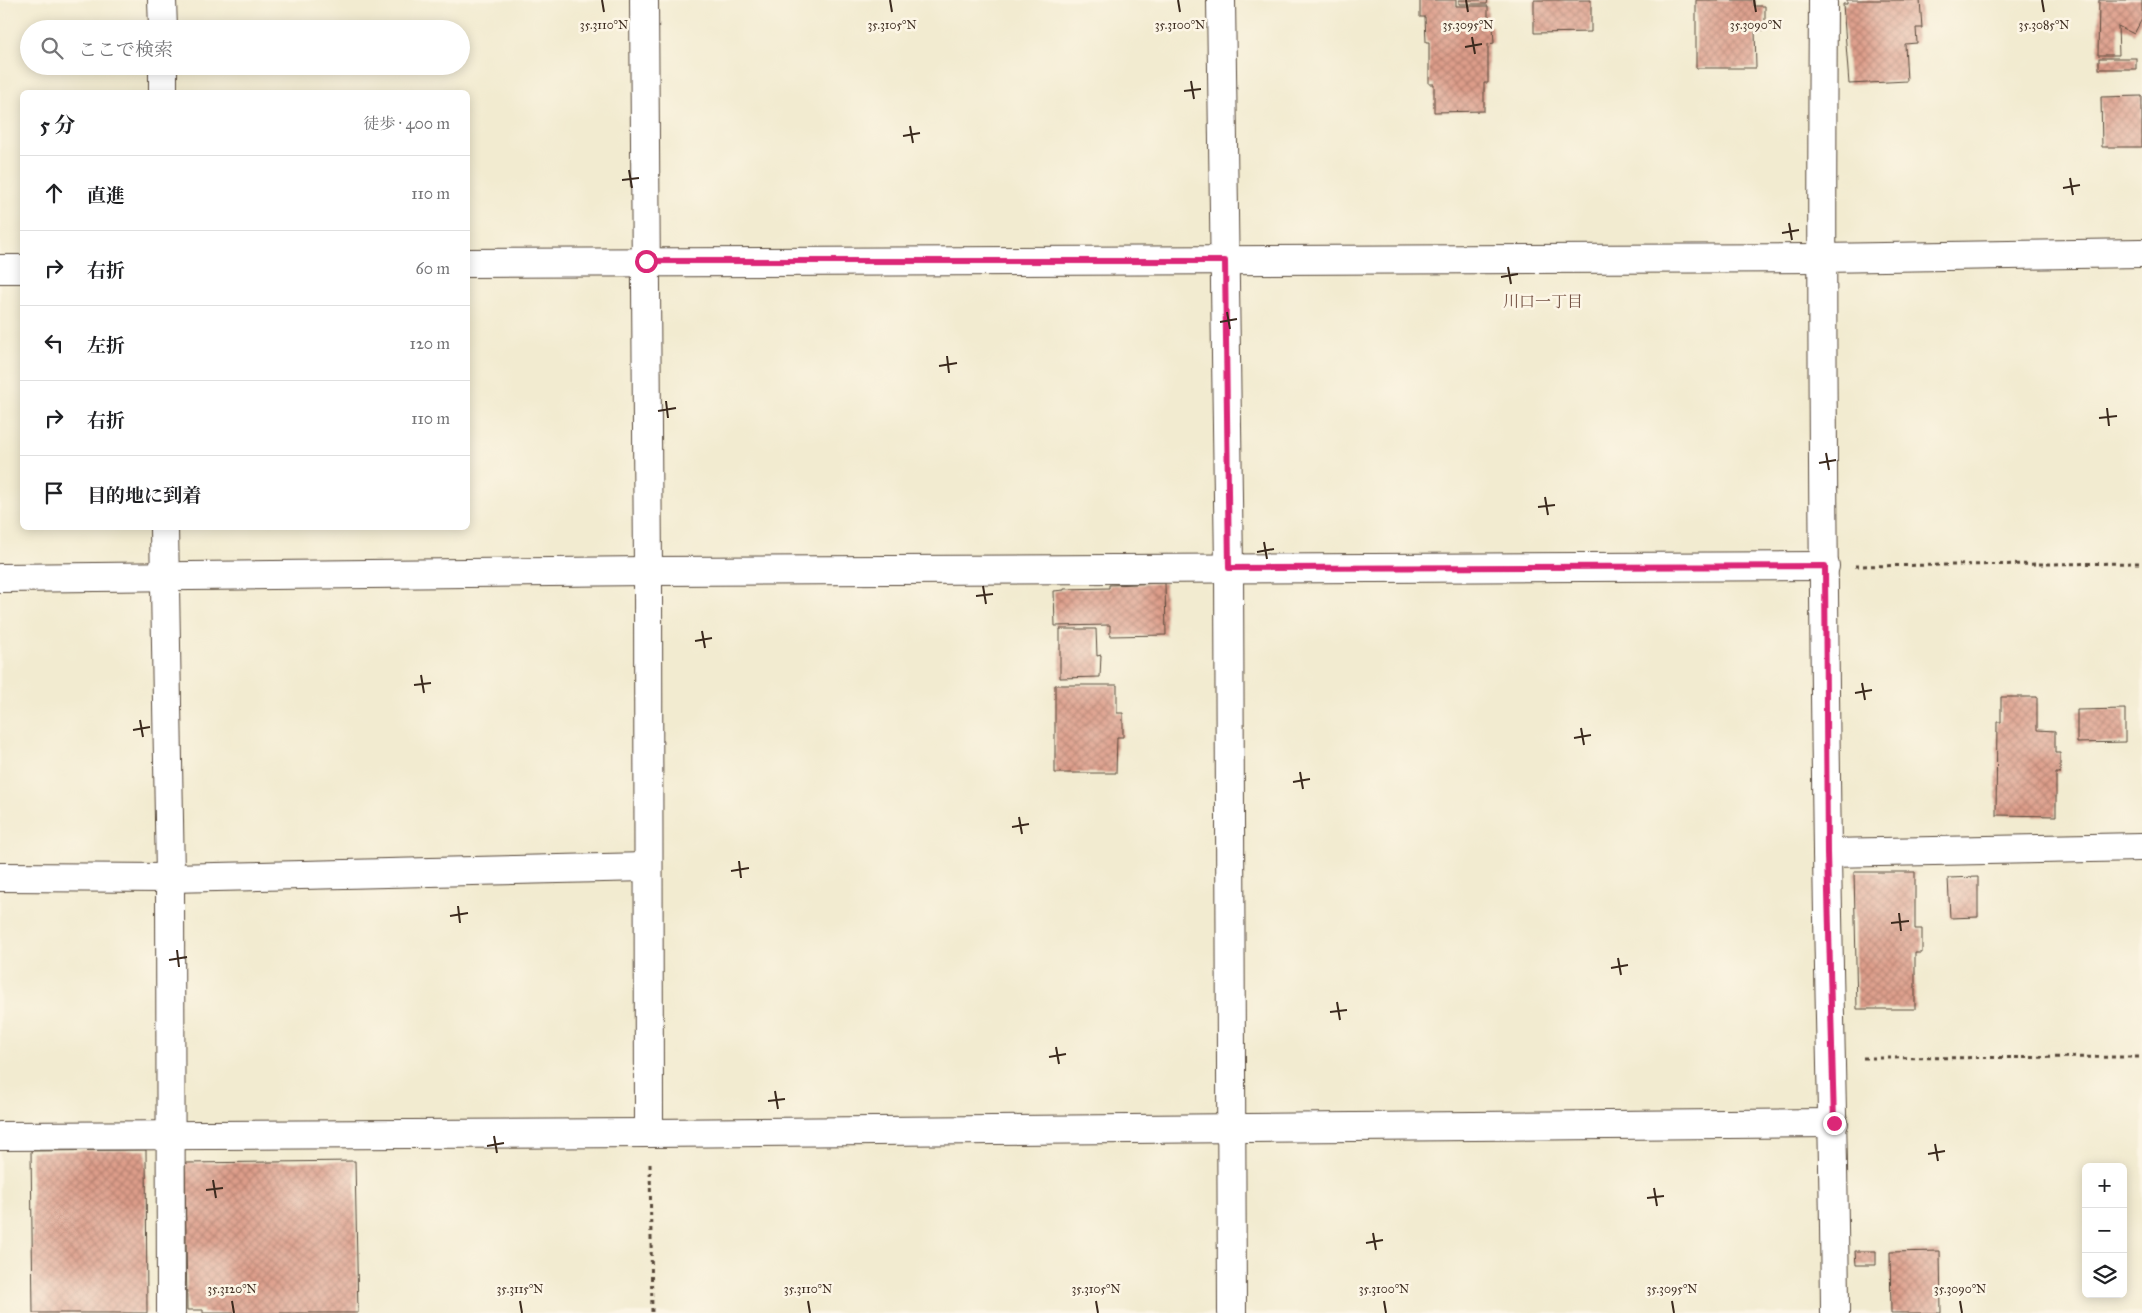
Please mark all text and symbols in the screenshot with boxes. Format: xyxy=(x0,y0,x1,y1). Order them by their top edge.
text: 35.3110°N xyxy=(580,18,628,32)
text: 35.3105°N xyxy=(867,18,917,32)
text: 35.3100°N xyxy=(1155,18,1205,32)
text: 35.3095°N xyxy=(1443,18,1493,32)
text: 35.3090°N xyxy=(1730,18,1782,32)
text: 35.3085°N xyxy=(2019,18,2069,32)
search box xyxy=(20,20,470,75)
icon: search xyxy=(38,34,66,62)
text: ここで検索 xyxy=(78,38,173,61)
text: 5 分 xyxy=(40,112,75,138)
text: 徒歩 · 400 m xyxy=(363,114,450,133)
icon: ahead xyxy=(40,179,68,207)
text: 直進 xyxy=(87,184,125,207)
text: 110 m xyxy=(411,184,450,203)
route start xyxy=(635,250,658,273)
icon: right xyxy=(40,254,68,282)
text: 右折 xyxy=(87,259,125,282)
text: 60 m xyxy=(416,259,450,278)
district label: 川口一丁目 xyxy=(1503,292,1583,311)
icon: left xyxy=(40,329,68,357)
text: 左折 xyxy=(87,334,125,357)
text: 120 m xyxy=(410,334,450,353)
icon: right xyxy=(40,404,68,432)
text: 右折 xyxy=(87,409,125,432)
text: 110 m xyxy=(411,409,450,428)
icon: arrive xyxy=(40,479,68,507)
text: 目的地に到着 xyxy=(87,484,201,507)
route end xyxy=(1823,1112,1846,1135)
map controls xyxy=(2082,1163,2127,1298)
button: + xyxy=(2082,1163,2127,1208)
button: − xyxy=(2082,1208,2127,1253)
button: layers xyxy=(2082,1253,2127,1298)
text: 35.3120°N xyxy=(207,1282,257,1296)
text: 35.3115°N xyxy=(497,1282,543,1296)
text: 35.3110°N xyxy=(784,1282,832,1296)
text: 35.3105°N xyxy=(1071,1282,1121,1296)
text: 35.3100°N xyxy=(1359,1282,1409,1296)
text: 35.3095°N xyxy=(1647,1282,1697,1296)
text: 35.3090°N xyxy=(1934,1282,1986,1296)

